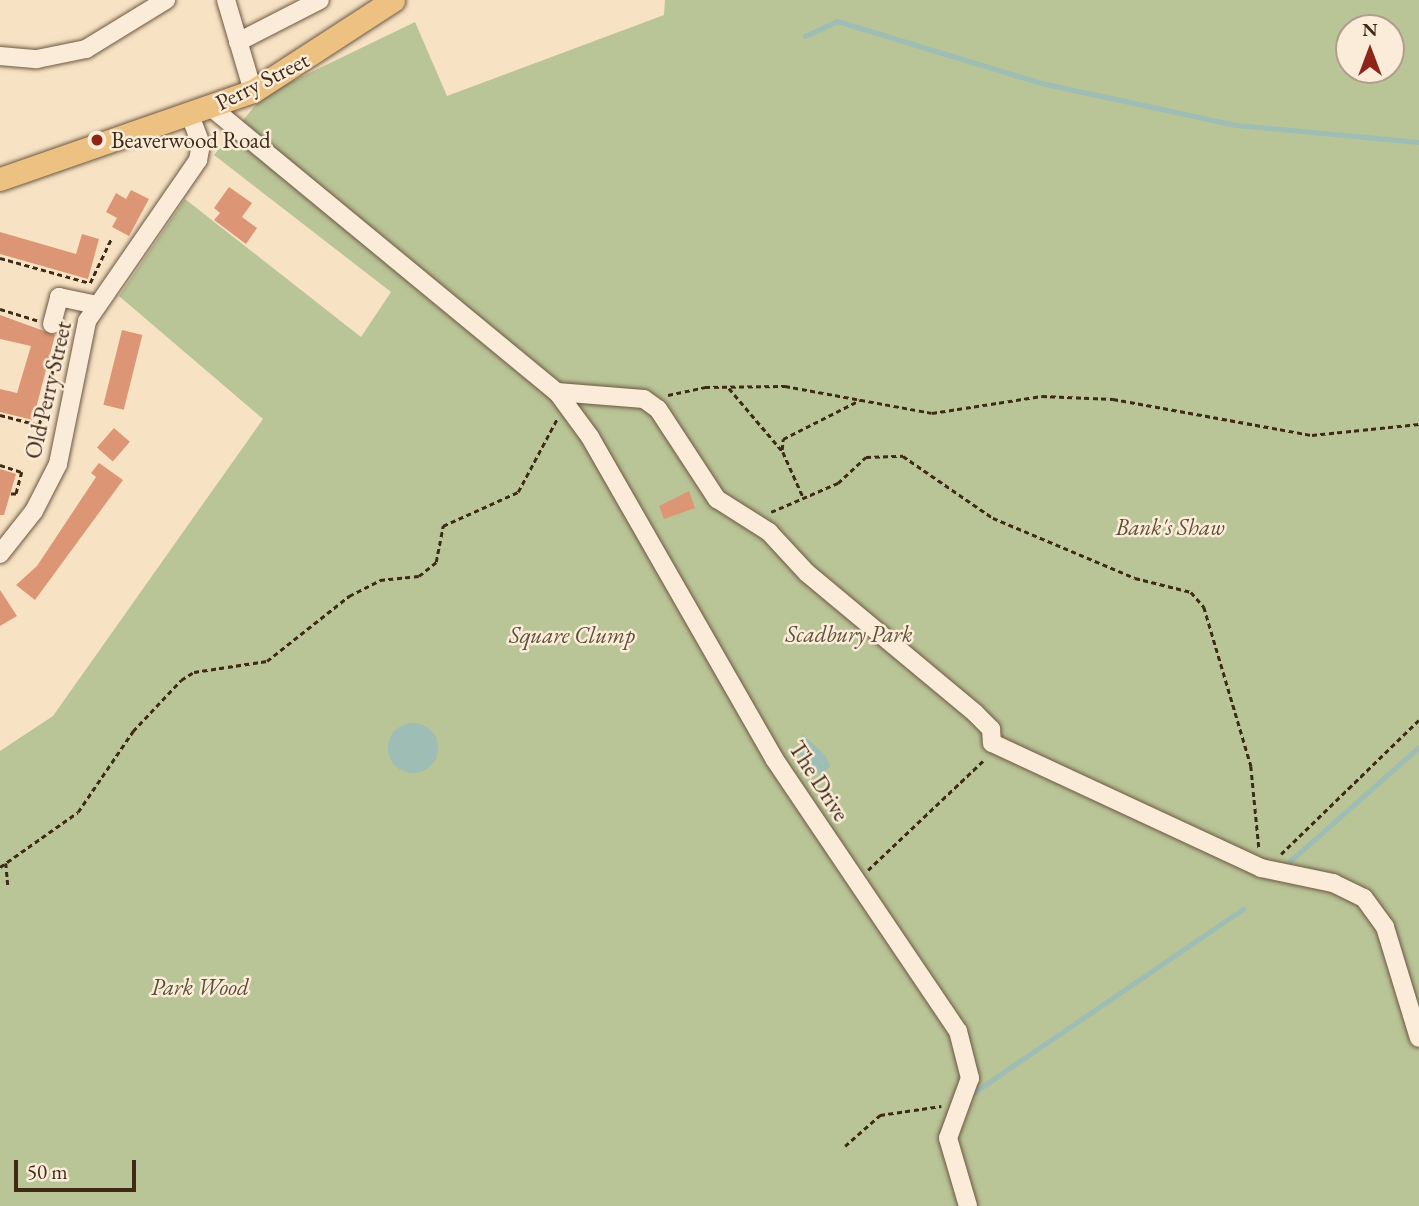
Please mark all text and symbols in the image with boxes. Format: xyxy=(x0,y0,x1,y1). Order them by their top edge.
north arrow xyxy=(1335,14,1405,84)
text: N xyxy=(1362,17,1378,42)
street label: Perry Street xyxy=(211,46,313,116)
place label: Beaverwood Road xyxy=(111,126,271,154)
marker: Beaverwood Road xyxy=(89,132,105,148)
street label: Old Perry Street xyxy=(19,318,77,462)
park label: Bank's Shaw xyxy=(1115,513,1225,541)
park label: Scadbury Park xyxy=(785,620,913,648)
park label: Square Clump xyxy=(509,621,635,649)
street label: The Drive xyxy=(783,736,855,826)
park label: Park Wood xyxy=(151,973,249,1001)
scale bar xyxy=(18,1146,140,1190)
text: 50 m xyxy=(27,1158,68,1185)

